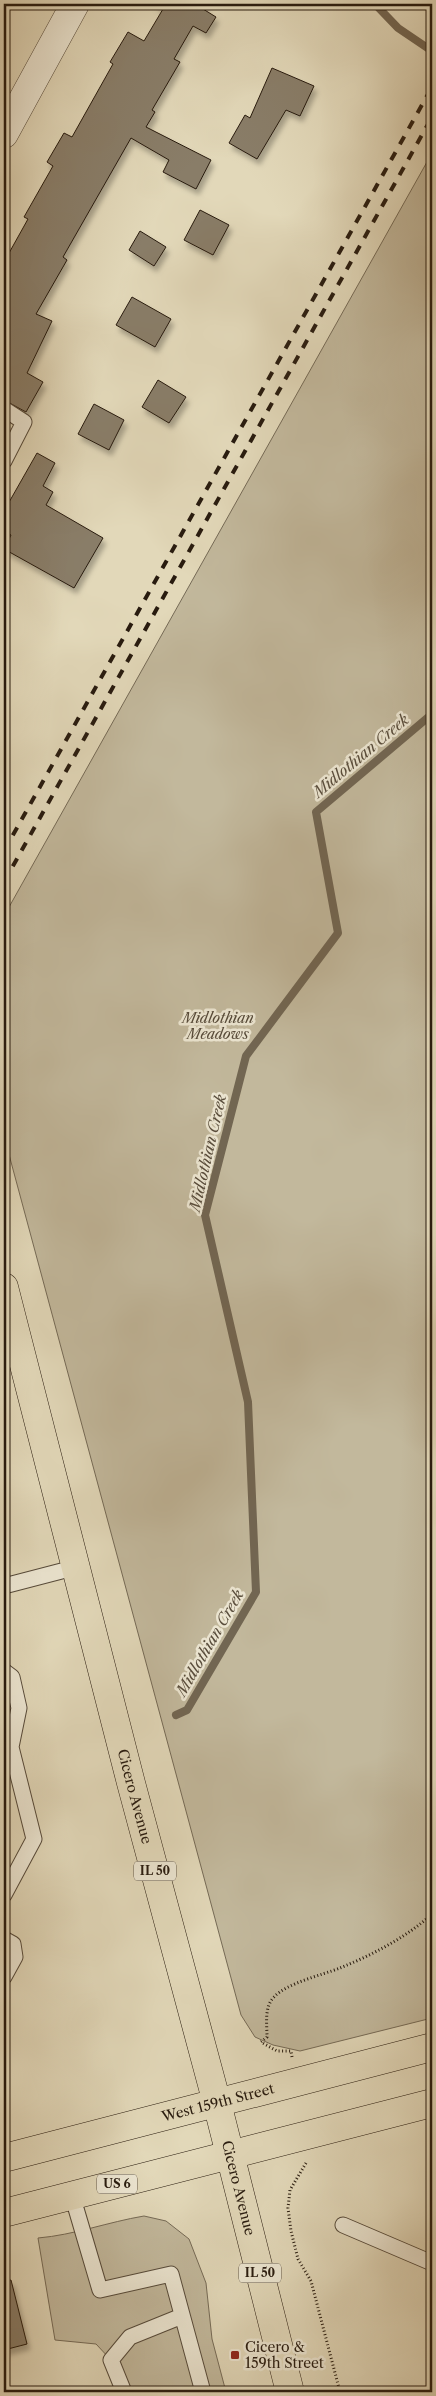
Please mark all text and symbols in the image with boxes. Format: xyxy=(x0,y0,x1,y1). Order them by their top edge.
water label: Midlothian Creek xyxy=(307,710,413,803)
park label: Midlothian Meadows xyxy=(180,1009,254,1043)
water label: Midlothian Creek xyxy=(184,1092,230,1215)
water label: Midlothian Creek xyxy=(170,1586,248,1701)
street label: Cicero Avenue xyxy=(114,1747,156,1846)
road number: IL 50 xyxy=(134,1862,176,1880)
street label: West 159th Street xyxy=(159,2079,276,2126)
street label: Cicero Avenue xyxy=(218,2138,259,2238)
road number: US 6 xyxy=(97,2174,137,2194)
road number: IL 50 xyxy=(239,2264,281,2282)
place label: Cicero & 159th Street xyxy=(245,2338,324,2372)
marker: Cicero & 159th Street xyxy=(229,2349,241,2361)

